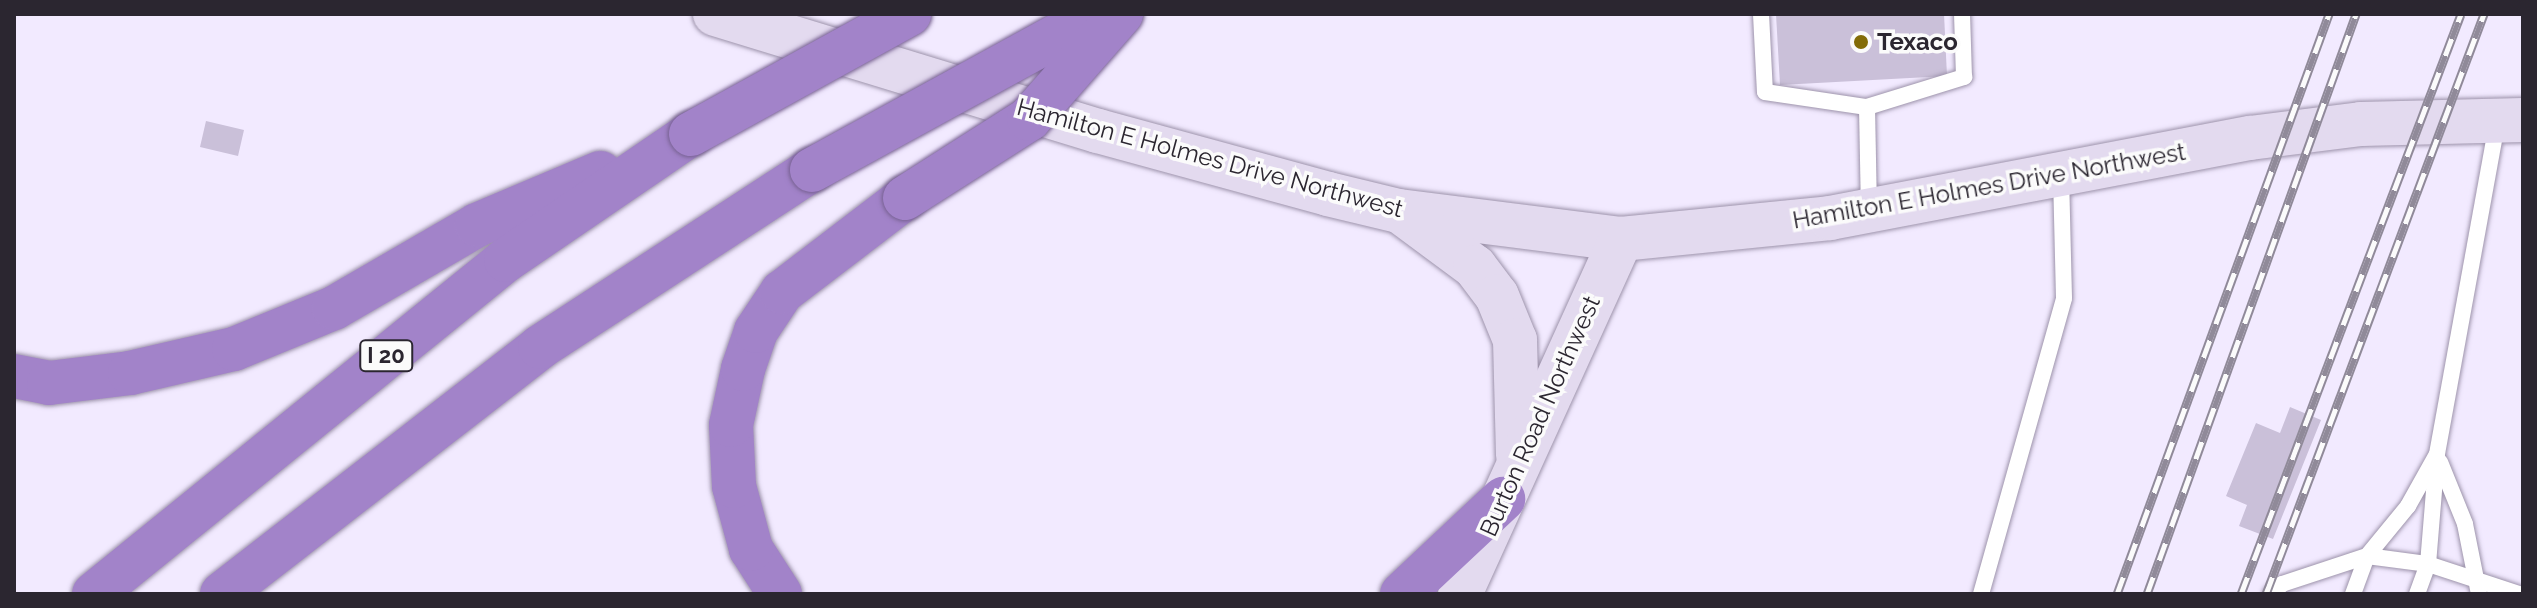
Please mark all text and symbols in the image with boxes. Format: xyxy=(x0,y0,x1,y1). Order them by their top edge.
place label: Texaco xyxy=(1877,28,1958,56)
marker: Texaco xyxy=(1852,33,1870,51)
street label: Hamilton E Holmes Drive Northwest xyxy=(1014,93,1406,223)
street label: Hamilton E Holmes Drive Northwest xyxy=(1790,137,2188,235)
street label: Burton Road Northwest xyxy=(1474,291,1606,541)
road number: I 20 xyxy=(358,338,414,374)

